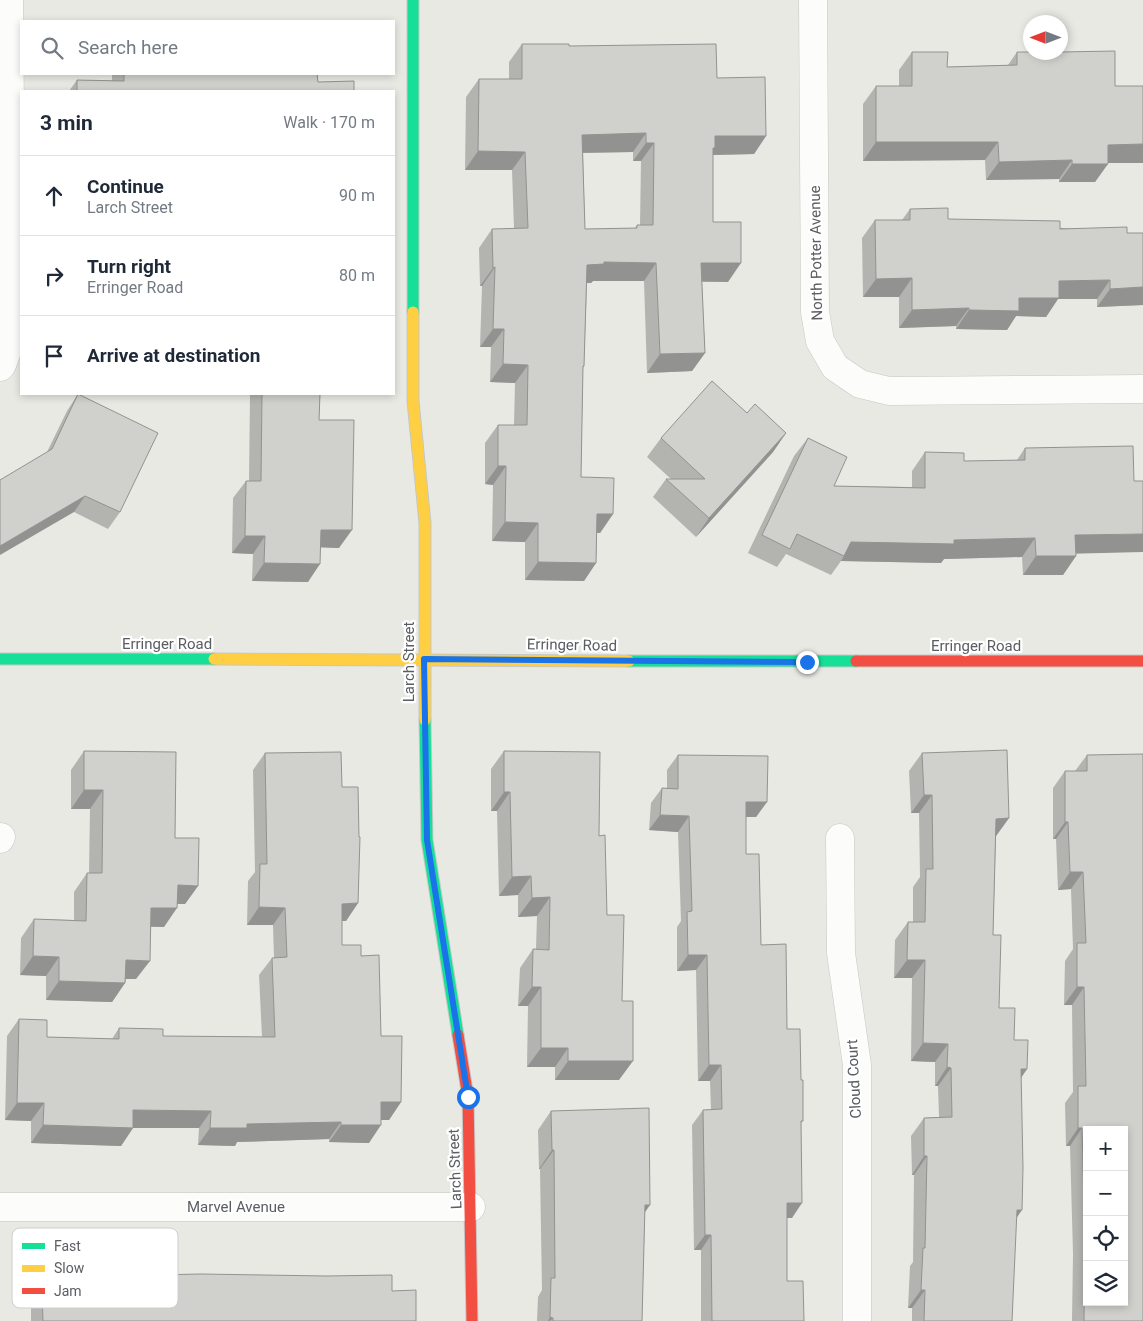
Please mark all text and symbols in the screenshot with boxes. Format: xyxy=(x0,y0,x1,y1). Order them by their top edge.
north arrow xyxy=(1023,15,1068,60)
search box xyxy=(20,20,395,75)
icon: search xyxy=(38,34,66,62)
text: Search here xyxy=(78,36,178,59)
text: 3 min xyxy=(40,111,93,135)
text: Walk · 170 m xyxy=(283,113,375,132)
text: Continue xyxy=(87,175,164,198)
icon: ahead xyxy=(40,182,68,210)
street label: North Potter Avenue xyxy=(806,185,826,321)
text: 90 m xyxy=(339,186,375,205)
text: Larch Street xyxy=(87,198,173,217)
text: Turn right xyxy=(87,255,171,278)
icon: right xyxy=(40,262,68,290)
text: 80 m xyxy=(339,266,375,285)
text: Erringer Road xyxy=(87,278,183,297)
icon: arrive xyxy=(40,342,68,370)
text: Arrive at destination xyxy=(87,344,260,367)
street label: Larch Street xyxy=(400,622,418,702)
street label: Erringer Road xyxy=(122,635,212,653)
street label: Erringer Road xyxy=(527,635,617,655)
street label: Erringer Road xyxy=(931,637,1021,655)
route end xyxy=(796,651,819,674)
street label: Cloud Court xyxy=(843,1039,865,1119)
route start xyxy=(457,1086,480,1109)
map controls xyxy=(1083,1126,1128,1306)
button: + xyxy=(1083,1126,1128,1171)
street label: Larch Street xyxy=(445,1128,465,1210)
button: − xyxy=(1083,1171,1128,1216)
street label: Marvel Avenue xyxy=(187,1198,285,1216)
button: locate xyxy=(1083,1216,1128,1261)
legend xyxy=(12,1228,178,1308)
text: Fast xyxy=(54,1238,81,1254)
text: Slow xyxy=(54,1260,85,1276)
button: layers xyxy=(1083,1261,1128,1306)
text: Jam xyxy=(54,1283,82,1299)

